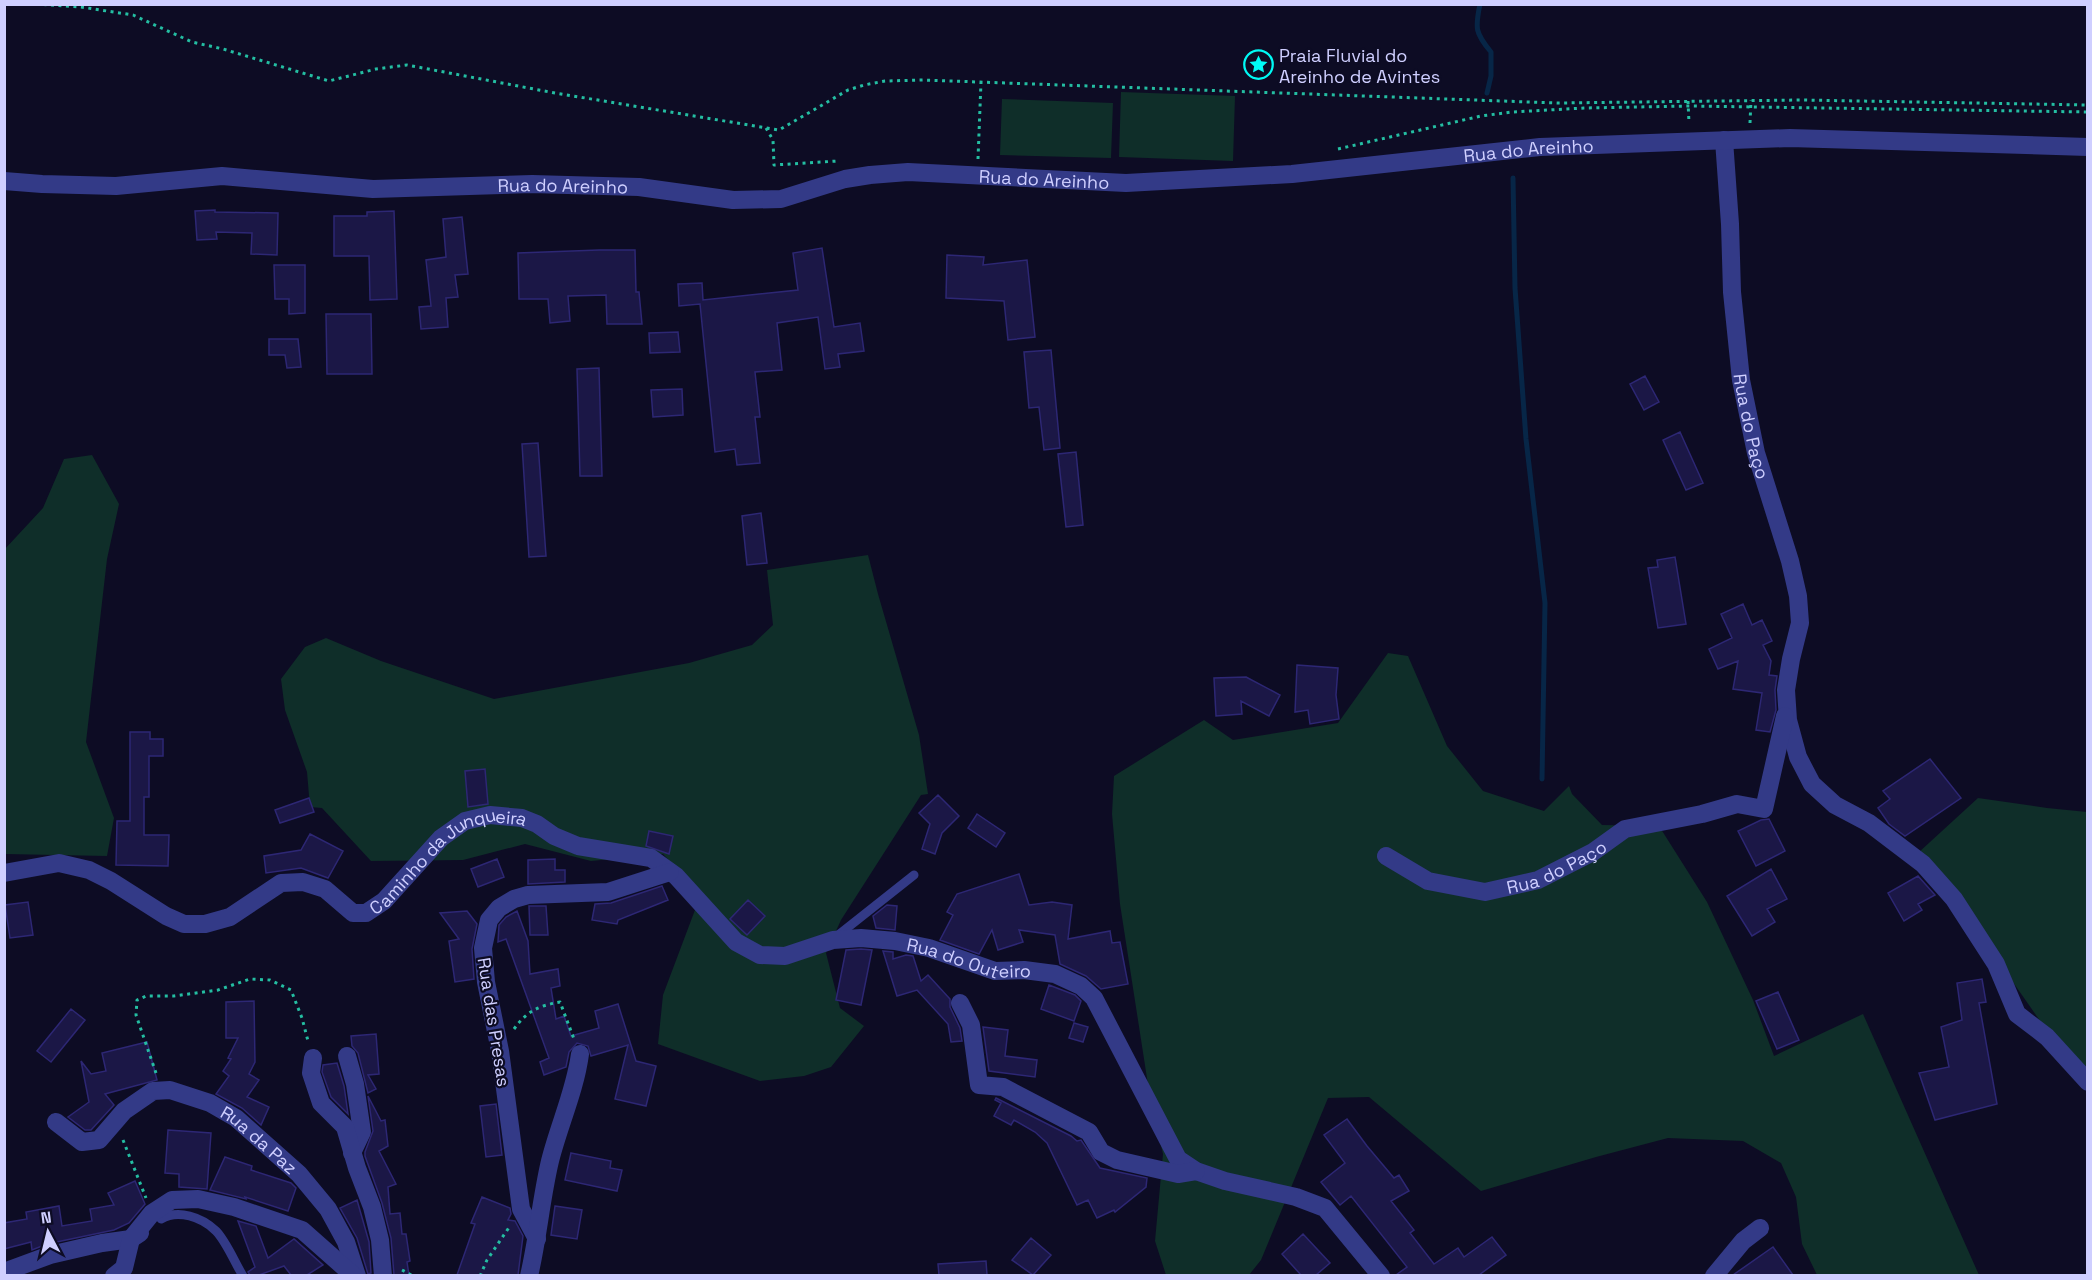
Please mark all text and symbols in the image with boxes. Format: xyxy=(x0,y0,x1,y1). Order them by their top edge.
place label: Praia Fluvial do Areinho de Avintes xyxy=(1279,44,1440,88)
place icon: Praia Fluvial do Areinho de Avintes xyxy=(1242,49,1274,81)
street label: Rua do Areinho xyxy=(1462,134,1594,167)
street label: Rua do Areinho xyxy=(978,164,1110,194)
street label: Rua do Areinho xyxy=(497,172,628,198)
street label: Rua do Paço xyxy=(1729,372,1775,482)
street label: Caminho da Junqueira xyxy=(365,803,531,919)
street label: Rua do Paço xyxy=(1504,835,1611,898)
street label: Rua do Outeiro xyxy=(905,932,1033,983)
street label: Rua das Presas xyxy=(472,956,516,1088)
street label: Rua da Paz xyxy=(217,1100,302,1179)
north arrow xyxy=(18,1202,78,1262)
text: N xyxy=(40,1207,53,1229)

